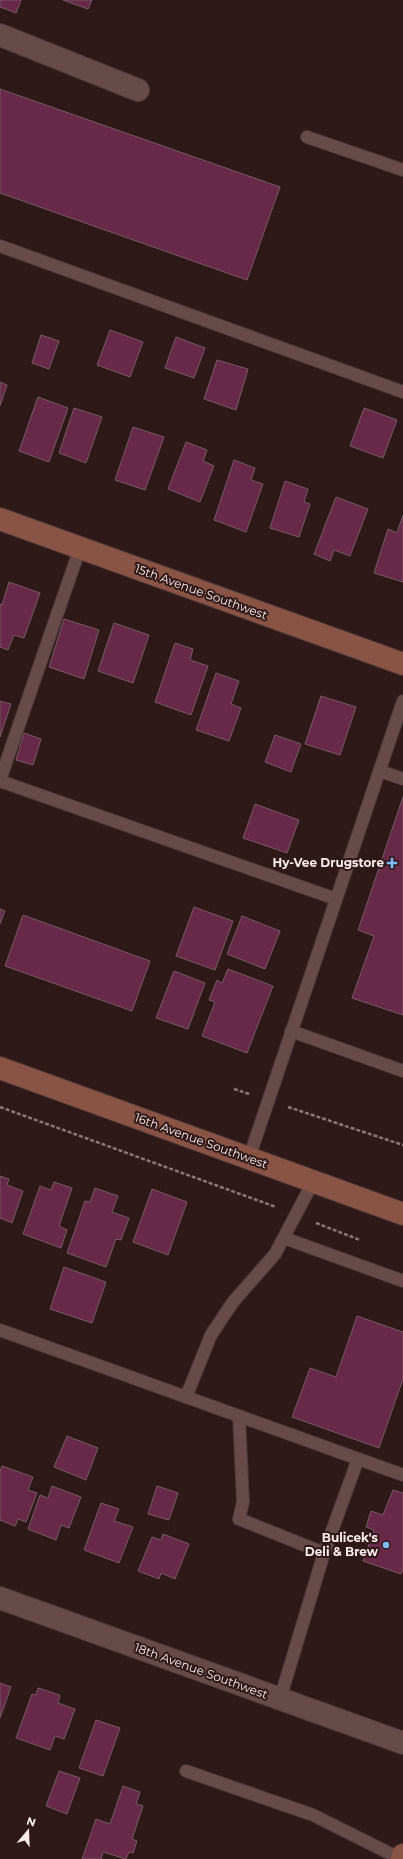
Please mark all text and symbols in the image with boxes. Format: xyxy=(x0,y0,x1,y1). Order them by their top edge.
street label: 15th Avenue Southwest xyxy=(133,561,270,623)
place label: Hy-Vee Drugstore xyxy=(273,855,384,870)
marker: Hy-Vee Drugstore xyxy=(387,858,397,868)
street label: 16th Avenue Southwest xyxy=(133,1109,270,1172)
place label: Bulicek's Deli & Brew xyxy=(305,1530,379,1559)
marker: Bulicek's Deli & Brew xyxy=(381,1540,391,1550)
street label: 18th Avenue Southwest xyxy=(132,1639,270,1702)
north arrow xyxy=(8,1811,48,1851)
text: N xyxy=(25,1813,38,1830)

